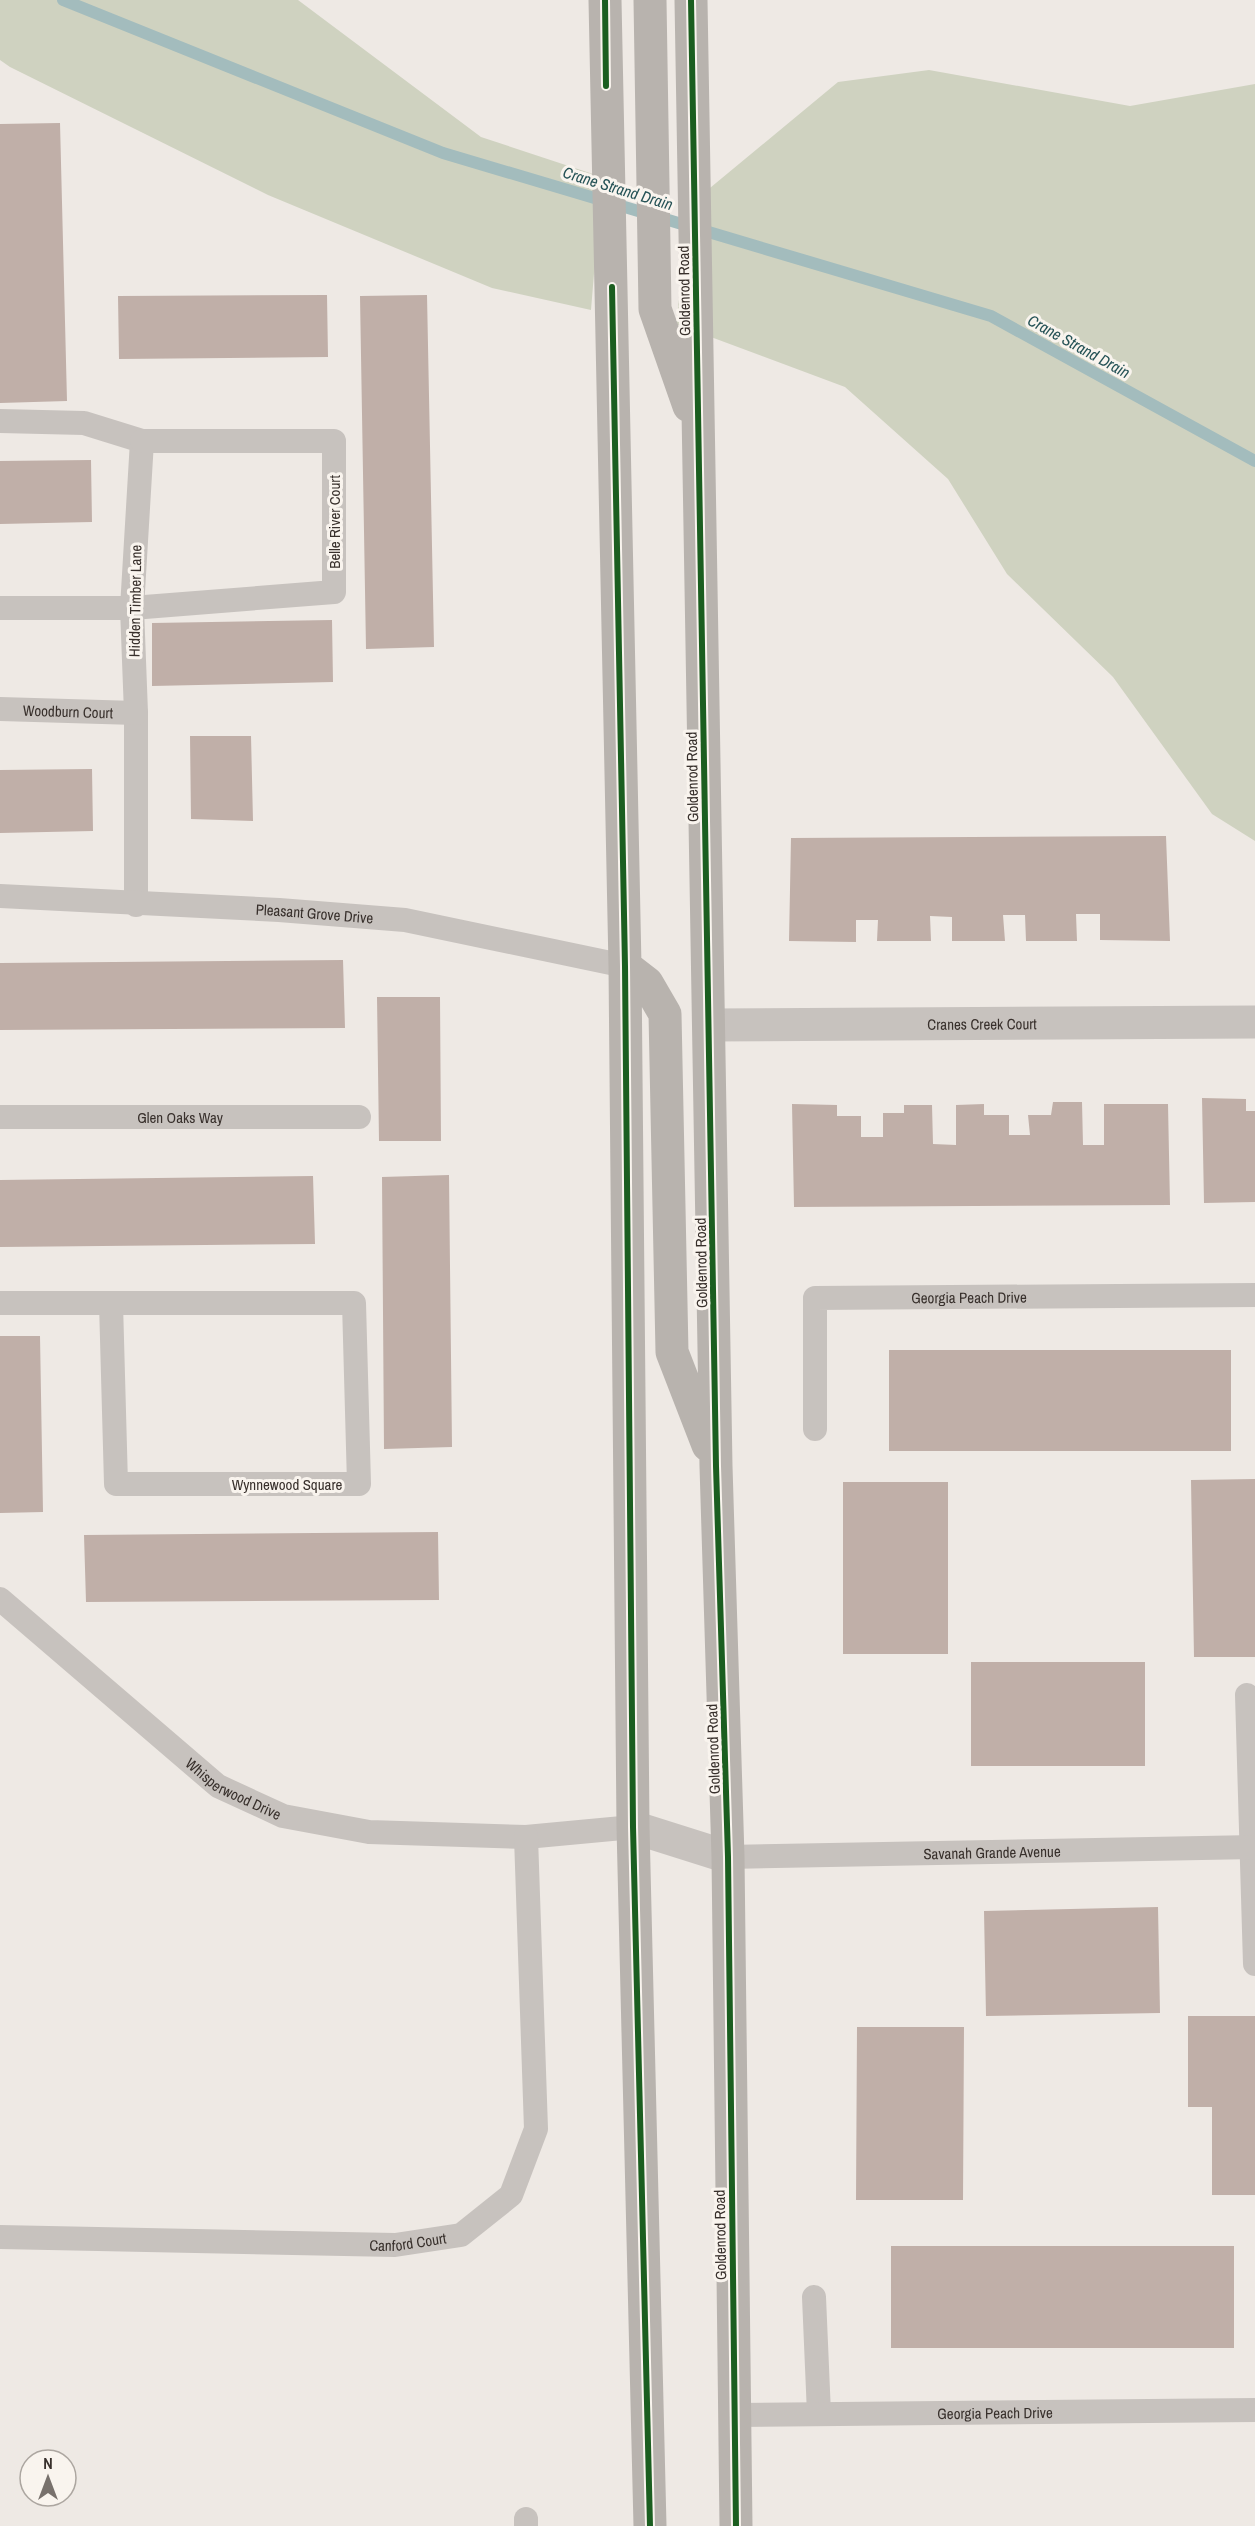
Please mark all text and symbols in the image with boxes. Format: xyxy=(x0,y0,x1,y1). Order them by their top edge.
water label: Crane Strand Drain xyxy=(560,161,676,215)
street label: Goldenrod Road xyxy=(673,246,695,336)
water label: Crane Strand Drain xyxy=(1024,309,1134,383)
street label: Belle River Court xyxy=(324,475,345,569)
street label: Hidden Timber Lane xyxy=(124,545,146,657)
street label: Woodburn Court xyxy=(23,699,114,723)
street label: Goldenrod Road xyxy=(681,732,703,822)
street label: Pleasant Grove Drive xyxy=(255,898,374,928)
street label: Cranes Creek Court xyxy=(927,1013,1037,1034)
street label: Glen Oaks Way xyxy=(137,1107,224,1128)
street label: Goldenrod Road xyxy=(690,1218,712,1308)
street label: Georgia Peach Drive xyxy=(911,1286,1027,1308)
street label: Wynnewood Square xyxy=(232,1474,342,1495)
street label: Goldenrod Road xyxy=(701,1704,725,1794)
street label: Whisperwood Drive xyxy=(181,1752,285,1824)
street label: Savanah Grande Avenue xyxy=(923,1840,1061,1864)
street label: Goldenrod Road xyxy=(709,2190,731,2280)
street label: Canford Court xyxy=(369,2227,448,2256)
street label: Georgia Peach Drive xyxy=(937,2401,1053,2424)
north arrow xyxy=(18,2448,78,2508)
text: N xyxy=(43,2452,53,2474)

